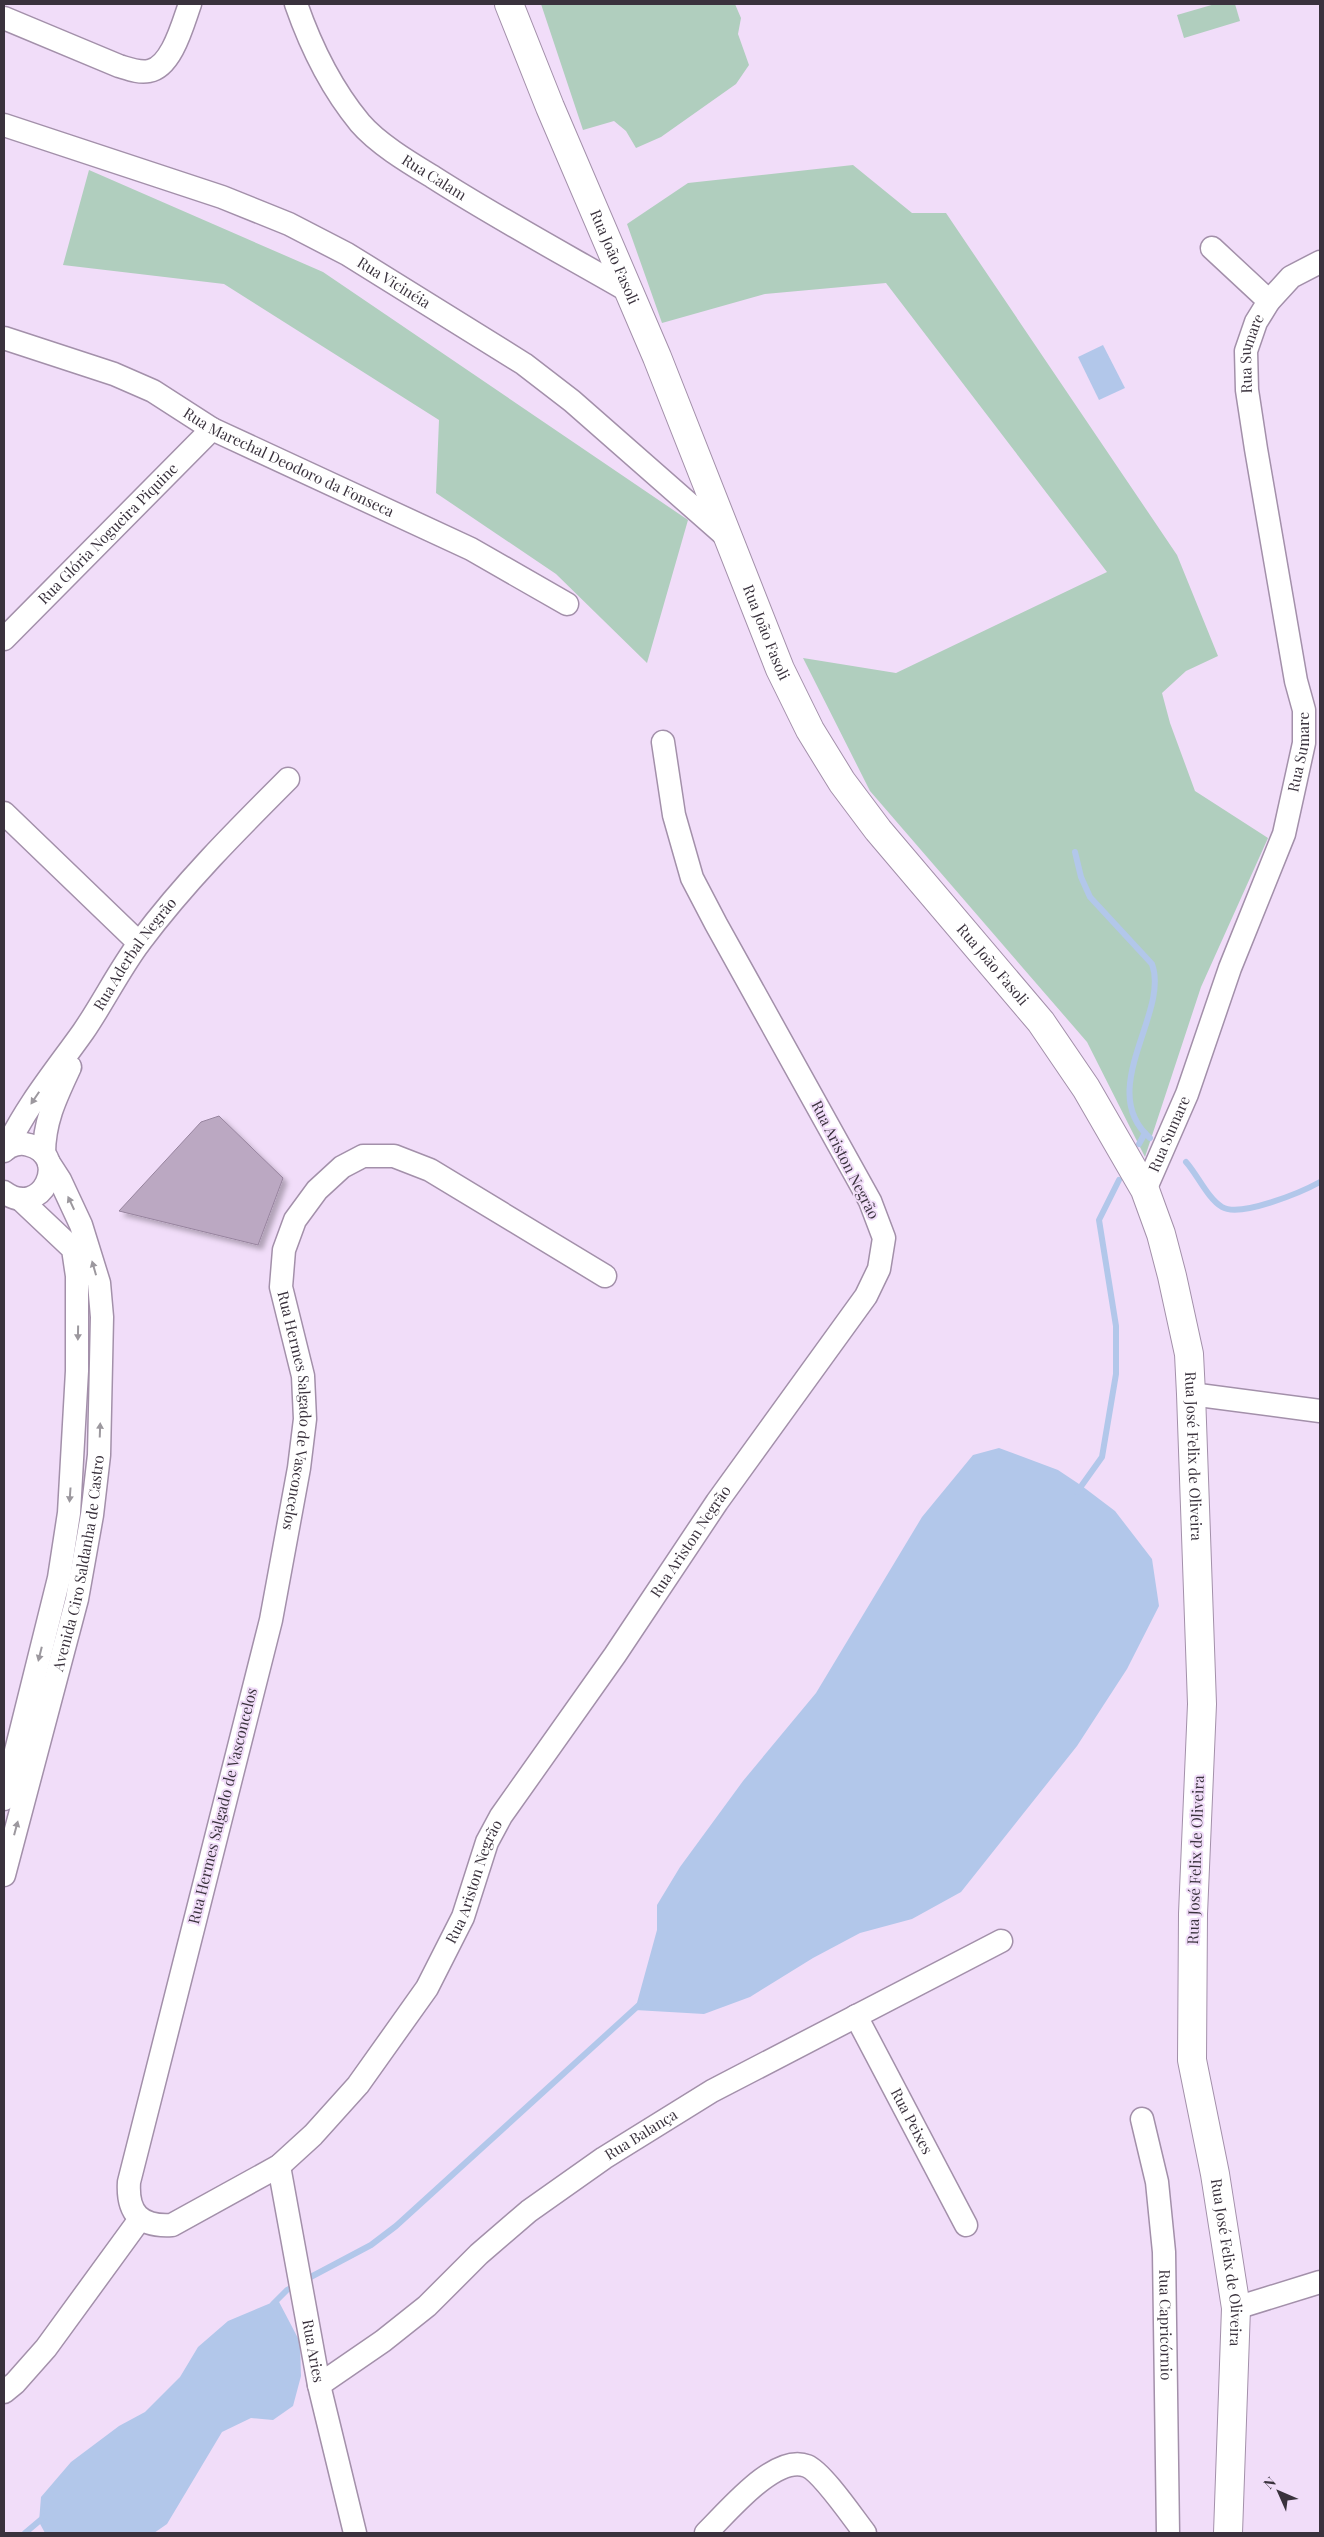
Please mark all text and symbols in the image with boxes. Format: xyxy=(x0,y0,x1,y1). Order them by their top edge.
street label: Rua Calam xyxy=(398,149,471,205)
street label: Rua João Fasoli xyxy=(586,206,644,308)
street label: Rua Vicinéia xyxy=(354,252,435,313)
street label: Rua Sumare xyxy=(1235,309,1268,394)
street label: Rua Marechal Deodoro da Fonseca xyxy=(180,402,398,521)
street label: Rua Glória Nogueira Piquine xyxy=(33,458,182,608)
street label: Rua João Fasoli xyxy=(739,581,795,684)
street label: Rua Sumare xyxy=(1282,712,1313,794)
street label: Rua Aderbal Negrão xyxy=(88,893,180,1014)
street label: Rua João Fasoli xyxy=(953,919,1034,1010)
one-way arrow xyxy=(31,1092,40,1105)
street label: Rua Sumare xyxy=(1143,1093,1194,1175)
street label: Rua Ariston Negrão xyxy=(807,1097,884,1222)
one-way arrow xyxy=(66,1196,74,1210)
one-way arrow xyxy=(90,1261,98,1276)
street label: Rua Hermes Salgado de Vasconcelos xyxy=(273,1289,316,1532)
one-way arrow xyxy=(74,1325,82,1341)
street label: Rua José Felix de Oliveira xyxy=(1181,1371,1207,1542)
one-way arrow xyxy=(96,1422,104,1438)
street label: Avenida Ciro Saldanha de Castro xyxy=(47,1454,108,1674)
street label: Rua Ariston Negrão xyxy=(645,1481,735,1601)
one-way arrow xyxy=(66,1487,74,1503)
one-way arrow xyxy=(36,1647,44,1662)
street label: Rua Hermes Salgado de Vasconcelos xyxy=(183,1686,261,1926)
street label: Rua José Felix de Oliveira xyxy=(1182,1775,1208,1945)
street label: Rua Ariston Negrão xyxy=(440,1816,506,1946)
one-way arrow xyxy=(12,1820,20,1835)
street label: Rua Peixes xyxy=(887,2084,938,2157)
street label: Rua Balança xyxy=(601,2104,681,2164)
street label: Rua José Felix de Oliveira xyxy=(1207,2177,1247,2347)
street label: Rua Capricórnio xyxy=(1155,2269,1177,2380)
street label: Rua Aries xyxy=(298,2318,329,2384)
north arrow xyxy=(1254,2467,1304,2517)
text: N xyxy=(1259,2472,1280,2493)

